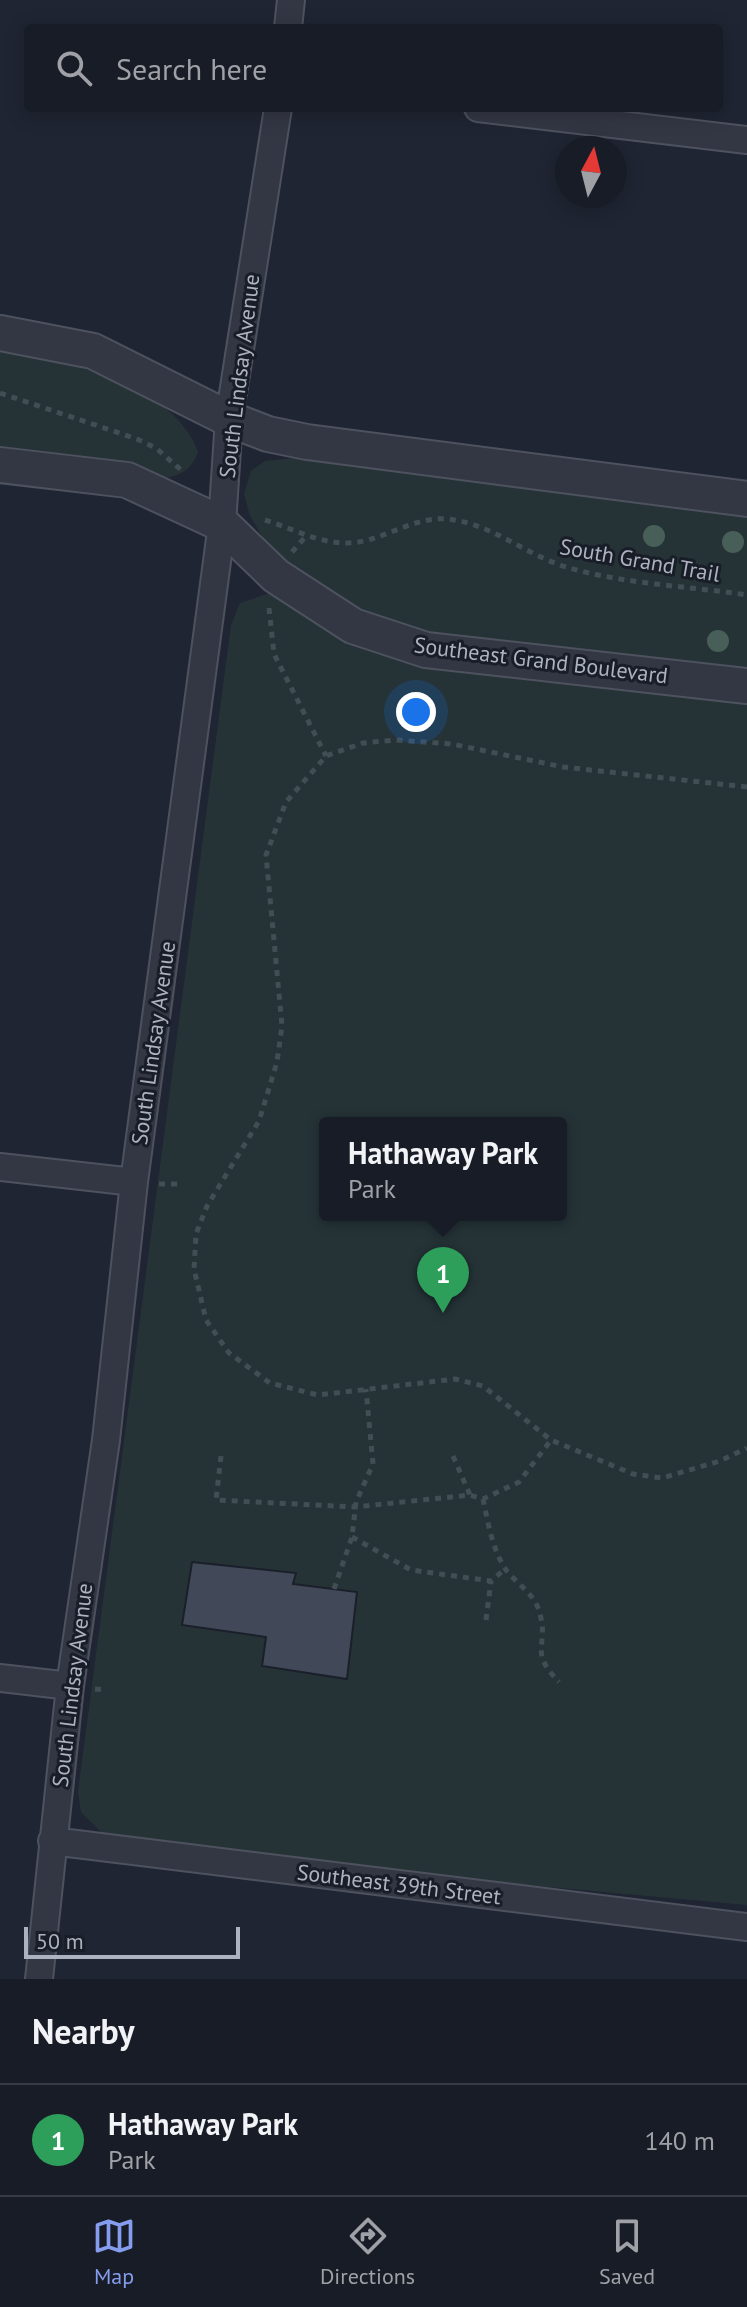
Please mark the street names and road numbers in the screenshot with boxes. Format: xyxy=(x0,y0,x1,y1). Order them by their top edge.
street label: South Lindsay Avenue xyxy=(213,272,265,480)
street label: South Grand Trail xyxy=(558,532,723,588)
street label: Southeast Grand Boulevard xyxy=(412,631,670,689)
street label: South Lindsay Avenue xyxy=(125,939,181,1147)
street label: South Lindsay Avenue xyxy=(46,1581,98,1789)
street label: Southeast 39th Street xyxy=(296,1858,503,1910)

